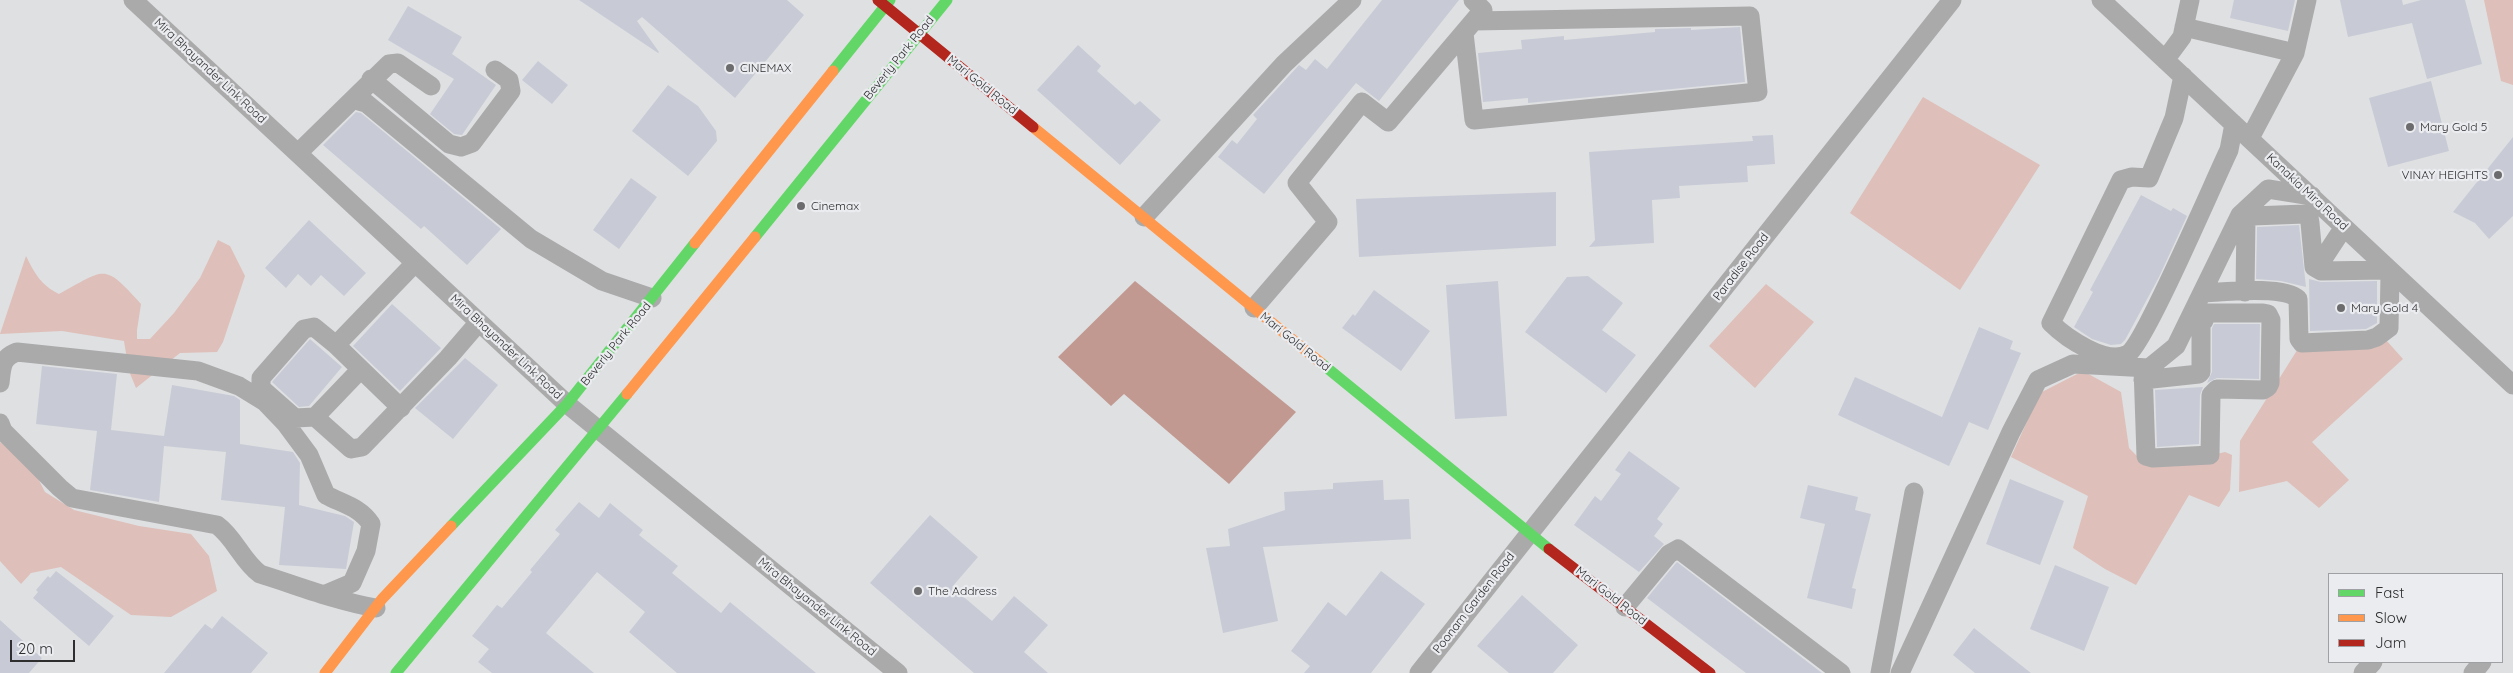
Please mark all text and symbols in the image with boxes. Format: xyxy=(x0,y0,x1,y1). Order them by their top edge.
street label: Beverly Park Road xyxy=(861,13,937,103)
street label: Mira Bhayander Link Road xyxy=(151,15,269,127)
street label: Mari Gold Road xyxy=(944,52,1020,118)
place label: CINEMAX xyxy=(740,61,791,75)
marker: CINEMAX xyxy=(724,62,736,74)
place label: Mary Gold 5 xyxy=(2420,120,2487,134)
marker: Mary Gold 5 xyxy=(2404,121,2416,133)
street label: Kanakia Mira Road xyxy=(2263,150,2351,234)
place label: VINAY HEIGHTS xyxy=(2402,168,2488,182)
marker: VINAY HEIGHTS xyxy=(2492,169,2504,181)
place label: Cinemax xyxy=(811,199,859,213)
marker: Cinemax xyxy=(795,200,807,212)
street label: Paradise Road xyxy=(1710,230,1772,304)
street label: Mira Bhayander Link Road xyxy=(447,291,565,403)
street label: Beverly Park Road xyxy=(578,299,654,389)
place label: Mary Gold 4 xyxy=(2351,301,2418,315)
marker: Mary Gold 4 xyxy=(2335,302,2347,314)
street label: Mari Gold Road xyxy=(1257,309,1333,375)
street label: Poonam Garden Road xyxy=(1430,550,1518,656)
street label: Mira Bhayander Link Road xyxy=(755,555,879,659)
street label: Mari Gold Road xyxy=(1573,564,1649,628)
legend xyxy=(2328,573,2503,663)
text: Fast xyxy=(2375,583,2404,602)
place label: The Address xyxy=(928,584,997,598)
marker: The Address xyxy=(912,585,924,597)
text: Slow xyxy=(2375,608,2407,627)
scale bar xyxy=(12,630,78,662)
text: Jam xyxy=(2375,633,2406,652)
text: 20 m xyxy=(18,639,53,658)

